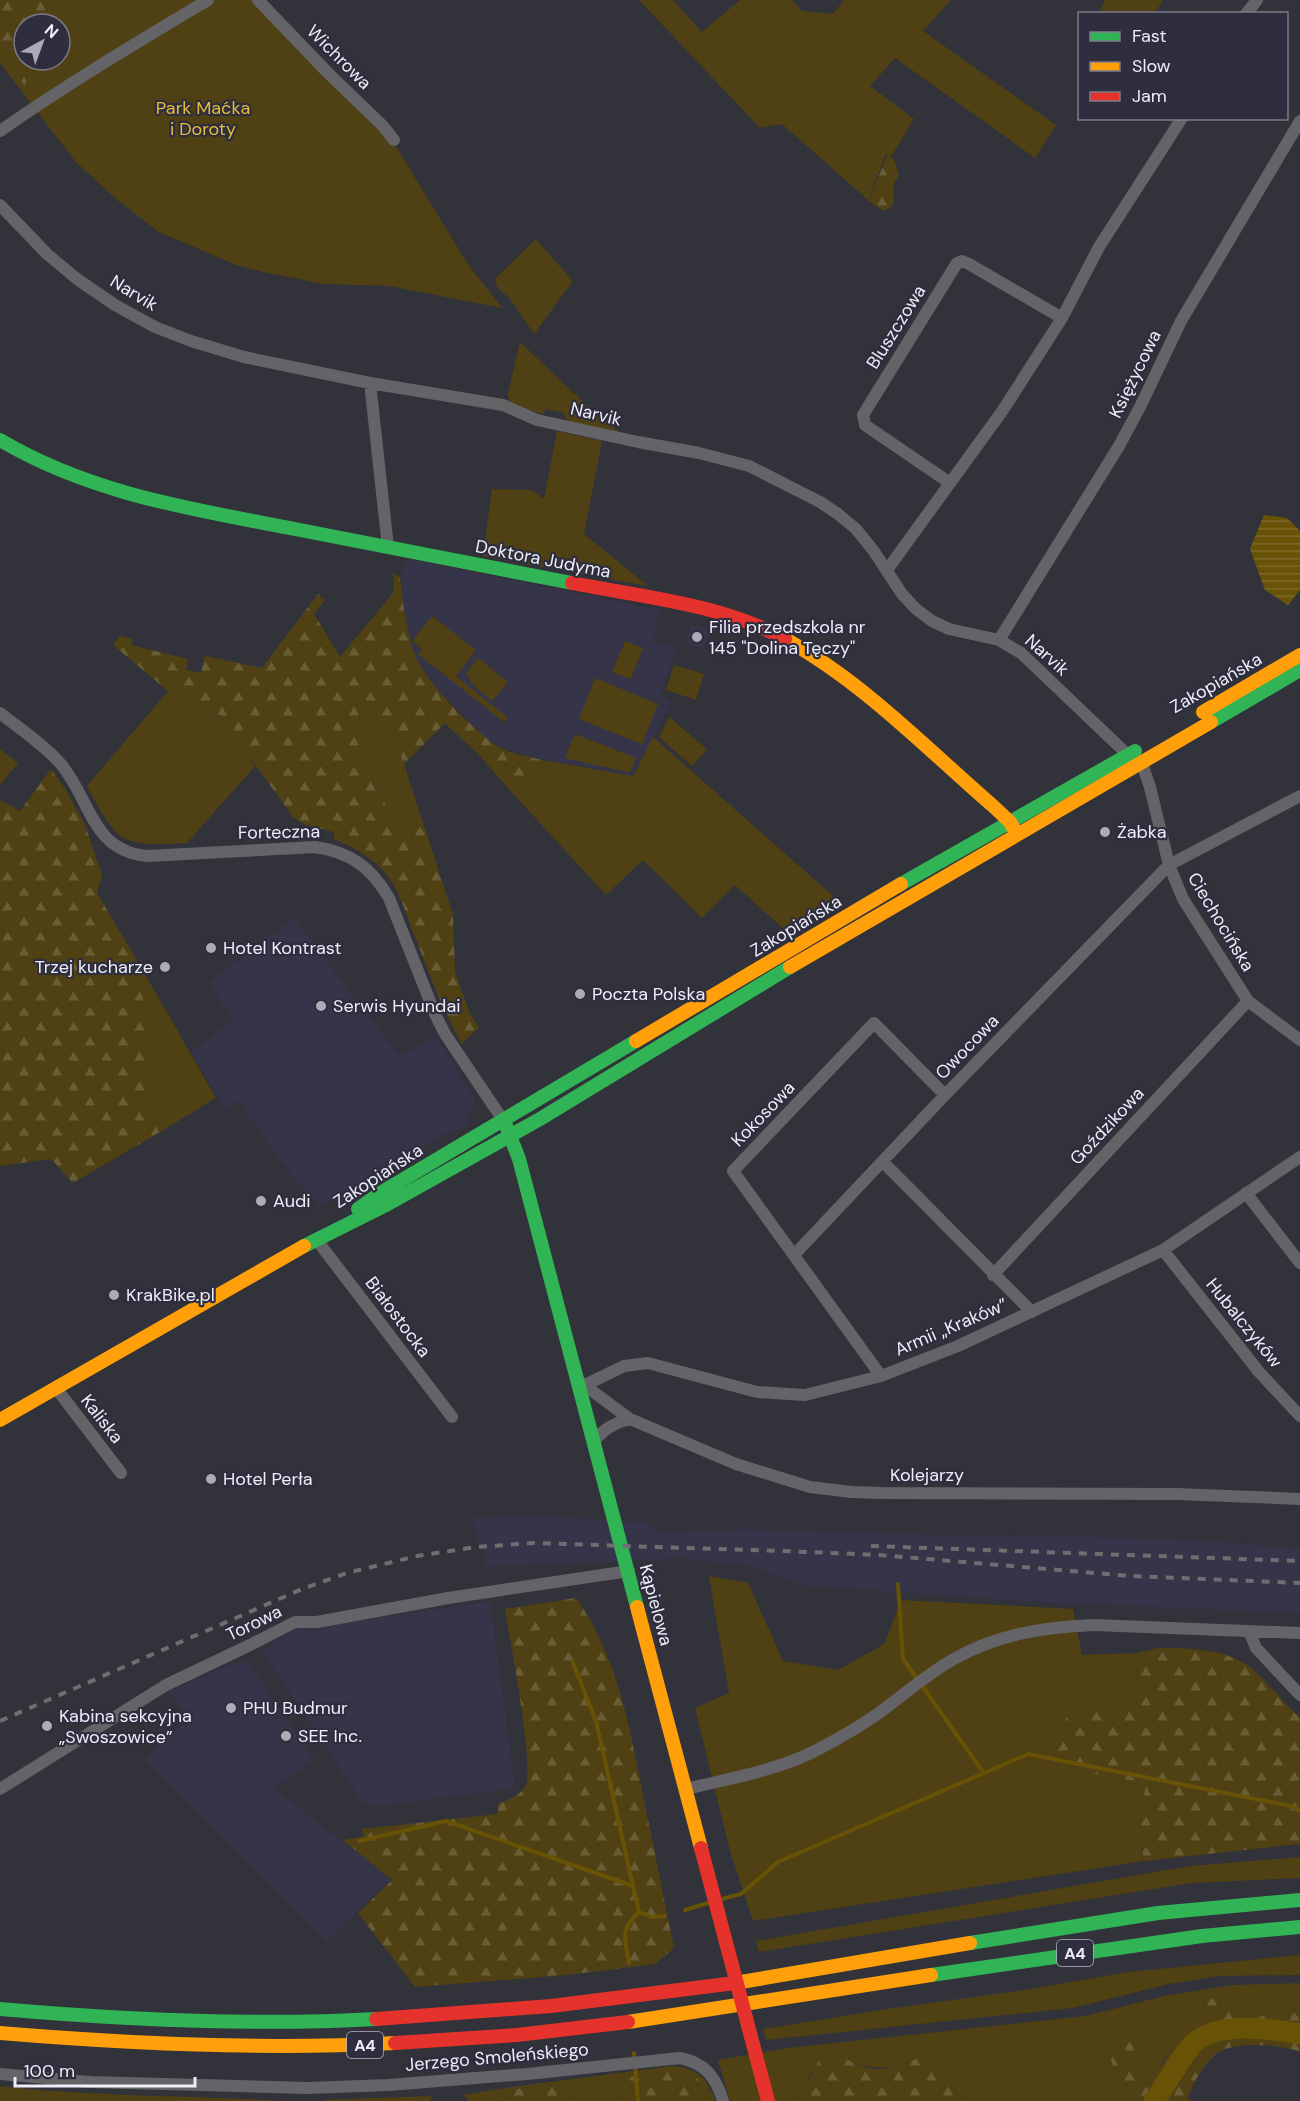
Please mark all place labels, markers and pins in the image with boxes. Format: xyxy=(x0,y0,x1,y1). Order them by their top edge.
place label: Filia przedszkola nr 145 "Dolina Tęczy" xyxy=(709,615,866,660)
marker: Filia przedszkola nr 145 "Dolina Tęczy" xyxy=(690,630,704,644)
place label: Żabka xyxy=(1117,820,1167,844)
marker: Żabka xyxy=(1098,825,1112,839)
place label: Hotel Kontrast xyxy=(223,936,342,960)
marker: Hotel Kontrast xyxy=(204,941,218,955)
place label: Trzej kucharze xyxy=(35,955,153,979)
marker: Trzej kucharze xyxy=(158,960,172,974)
place label: Poczta Polska xyxy=(592,982,705,1006)
marker: Poczta Polska xyxy=(573,987,587,1001)
place label: Serwis Hyundai xyxy=(333,994,461,1018)
marker: Serwis Hyundai xyxy=(314,999,328,1013)
place label: Audi xyxy=(273,1189,311,1213)
marker: Audi xyxy=(254,1194,268,1208)
place label: KrakBike.pl xyxy=(126,1283,215,1307)
marker: KrakBike.pl xyxy=(107,1288,121,1302)
place label: Hotel Perła xyxy=(223,1467,313,1491)
marker: Hotel Perła xyxy=(204,1472,218,1486)
place label: PHU Budmur xyxy=(243,1696,348,1720)
marker: PHU Budmur xyxy=(224,1701,238,1715)
place label: Kabina sekcyjna „Swoszowice” xyxy=(59,1704,192,1749)
marker: Kabina sekcyjna „Swoszowice” xyxy=(40,1719,54,1733)
place label: SEE Inc. xyxy=(298,1724,362,1748)
marker: SEE Inc. xyxy=(279,1729,293,1743)

